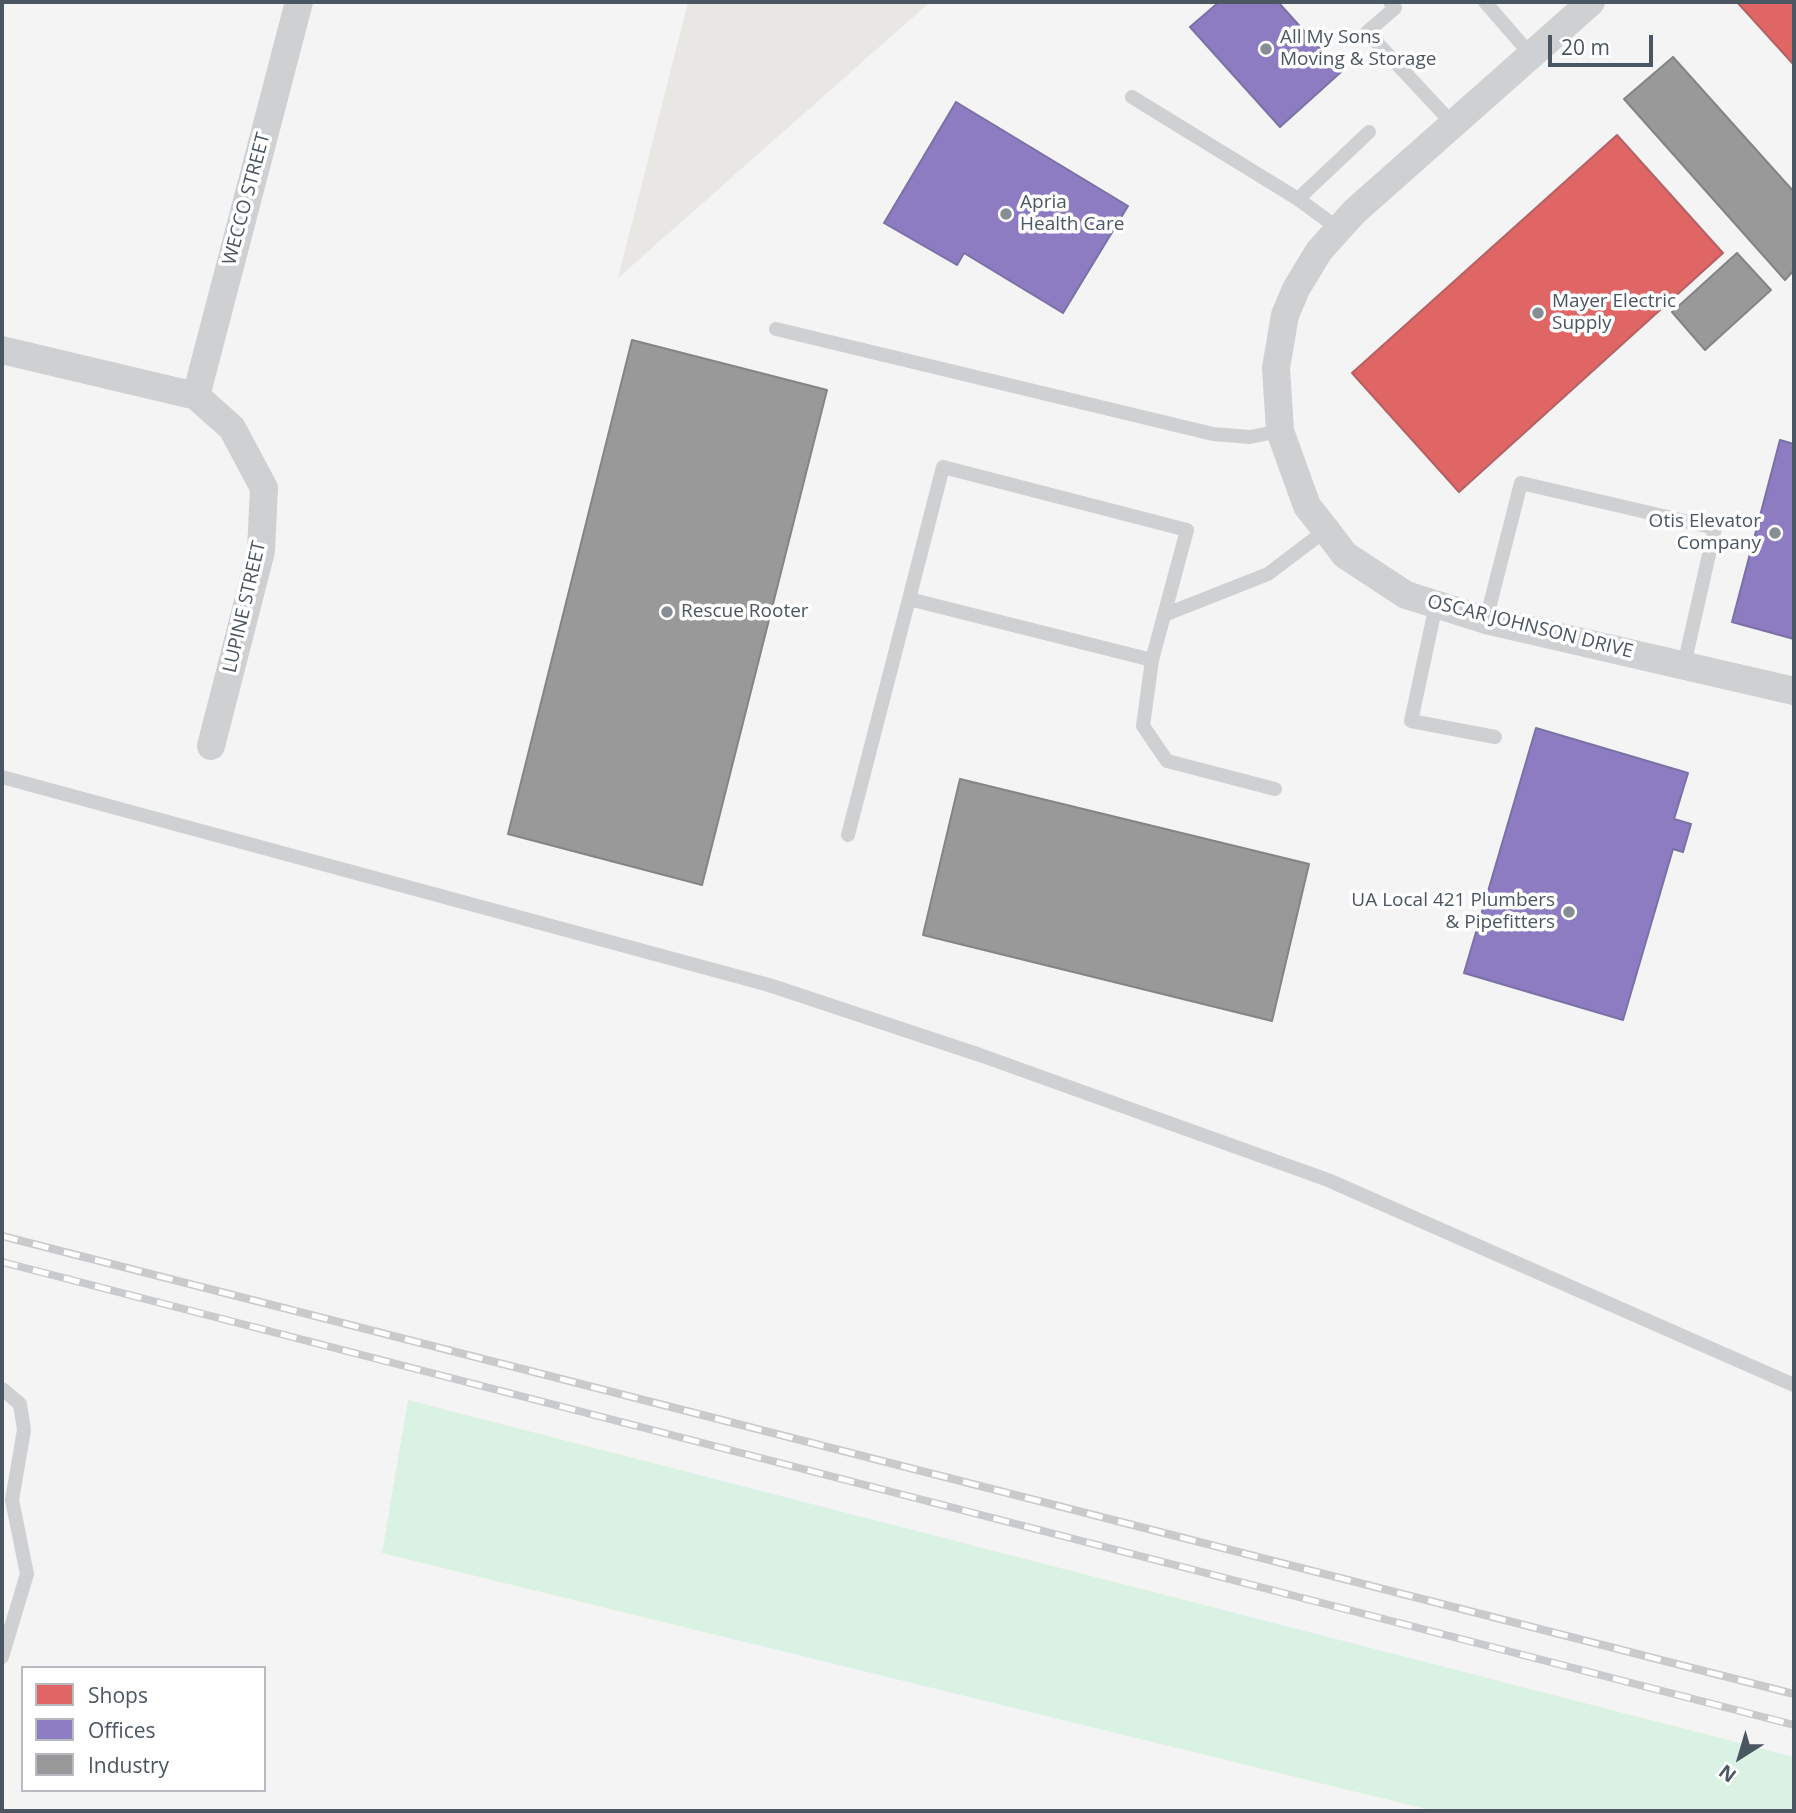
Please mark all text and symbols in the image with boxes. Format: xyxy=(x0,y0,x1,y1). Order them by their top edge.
scale bar xyxy=(1551,21,1656,65)
place label: All My Sons Moving & Storage xyxy=(1280,27,1436,71)
text: 20 m xyxy=(1561,33,1610,61)
marker: All My Sons Moving & Storage xyxy=(1258,41,1274,57)
street label: WECCO STREET xyxy=(218,130,276,268)
place label: Apria Health Care xyxy=(1020,192,1124,236)
marker: Apria Health Care xyxy=(998,206,1014,222)
place label: Mayer Electric Supply xyxy=(1552,291,1676,335)
marker: Mayer Electric Supply xyxy=(1530,305,1546,321)
place label: Otis Elevator Company xyxy=(1649,511,1761,555)
marker: Otis Elevator Company xyxy=(1767,525,1783,541)
street label: LUPINE STREET xyxy=(219,539,271,675)
street label: OSCAR JOHNSON DRIVE xyxy=(1425,590,1635,664)
place label: Rescue Rooter xyxy=(681,601,809,623)
marker: Rescue Rooter xyxy=(659,604,675,620)
place label: UA Local 421 Plumbers & Pipefitters xyxy=(1351,890,1555,934)
marker: UA Local 421 Plumbers & Pipefitters xyxy=(1561,904,1577,920)
legend xyxy=(21,1666,266,1792)
text: Shops xyxy=(88,1681,148,1709)
text: Offices xyxy=(88,1716,156,1744)
north arrow xyxy=(1705,1722,1775,1792)
text: Industry xyxy=(88,1751,169,1779)
text: N xyxy=(1713,1759,1741,1789)

